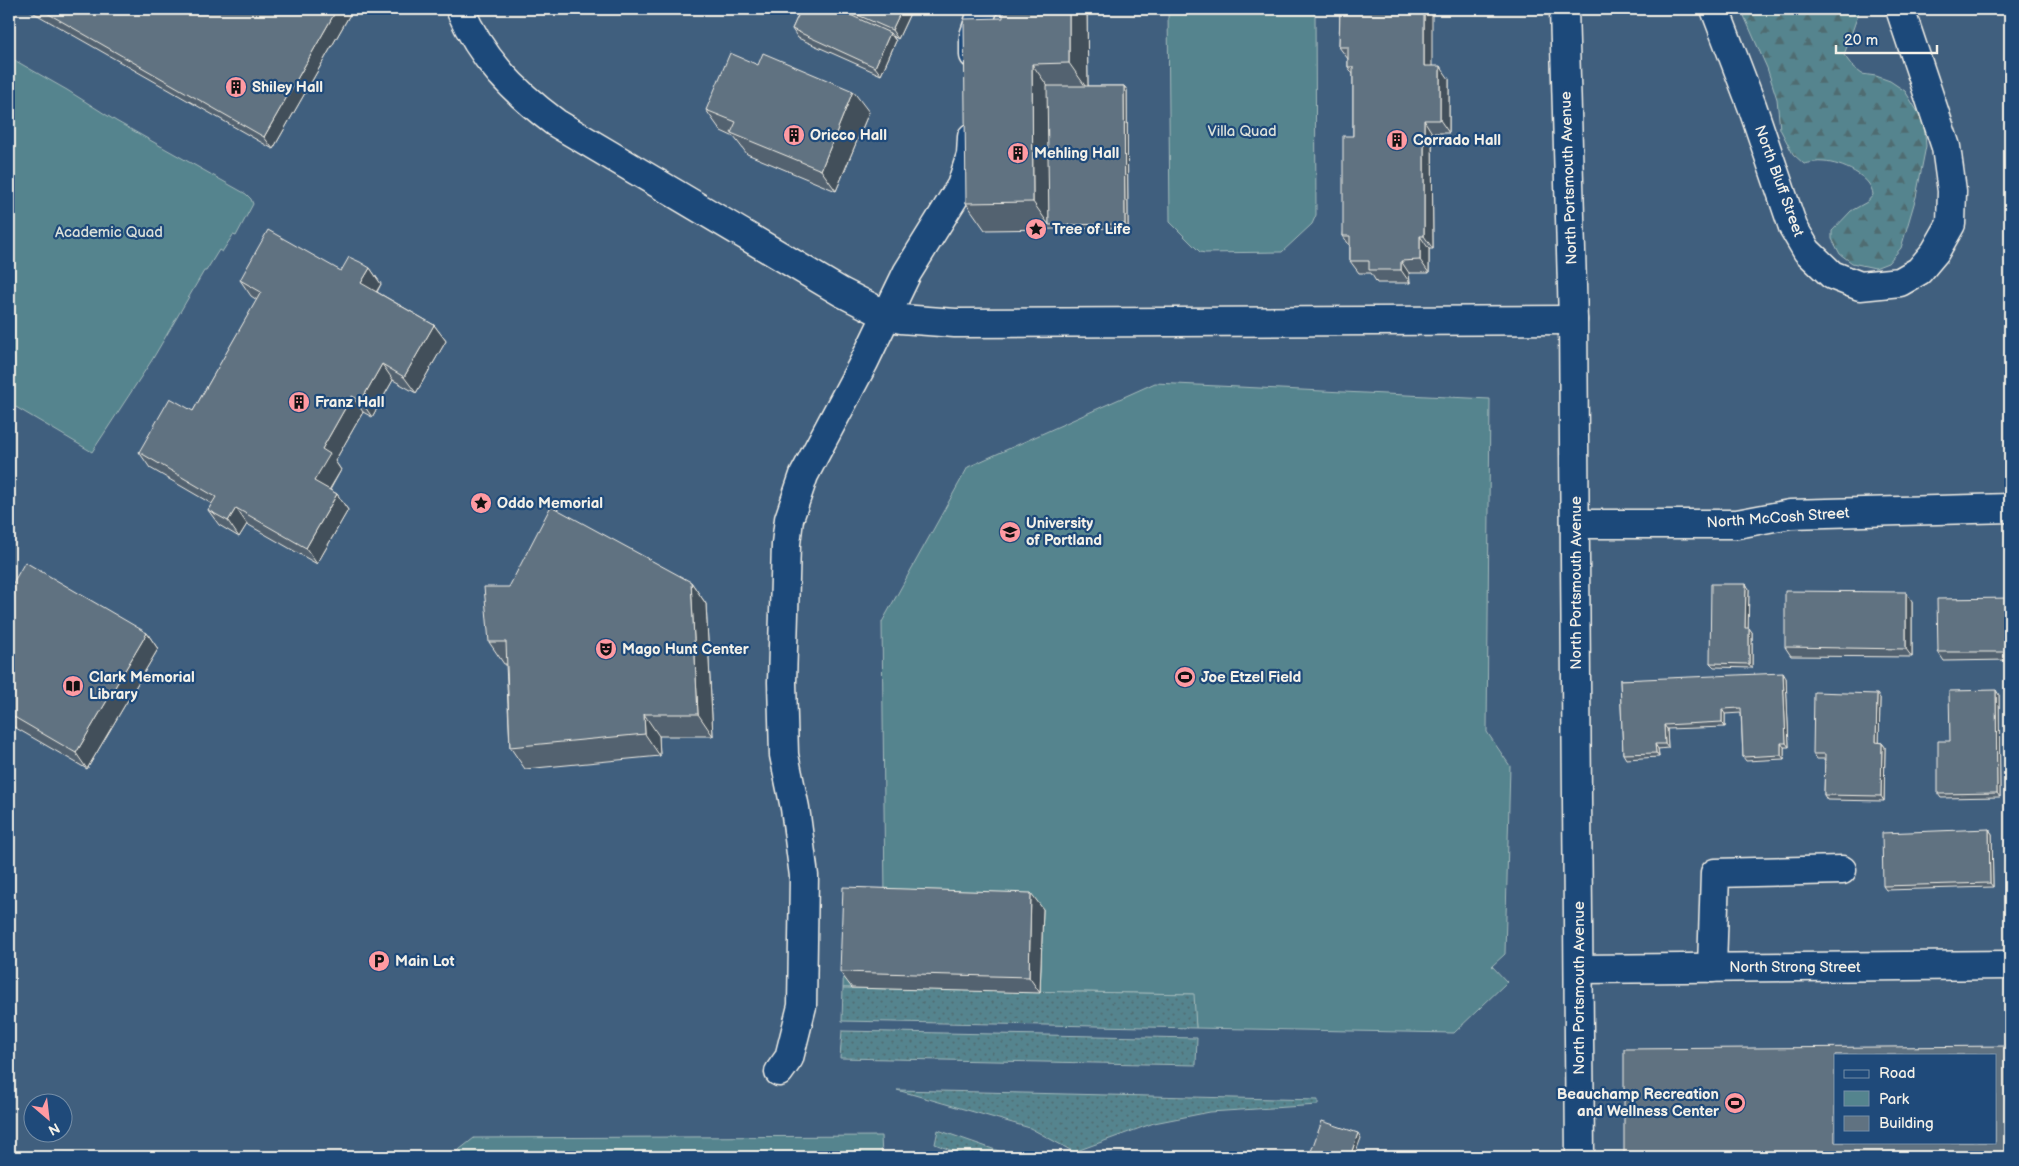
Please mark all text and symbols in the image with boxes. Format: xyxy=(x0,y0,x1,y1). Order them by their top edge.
scale bar xyxy=(1836,22,1938,54)
text: 20 m xyxy=(1844,31,1878,50)
building icon: Shiley Hall xyxy=(224,75,248,99)
place label: Shiley Hall xyxy=(252,78,323,97)
street label: North Portsmouth Avenue xyxy=(1556,91,1582,265)
park label: Villa Quad xyxy=(1207,122,1277,141)
building icon: Oricco Hall xyxy=(782,123,806,147)
street label: North Bluff Street xyxy=(1750,123,1808,240)
place label: Oricco Hall xyxy=(810,126,887,145)
building icon: Corrado Hall xyxy=(1385,128,1409,152)
place label: Corrado Hall xyxy=(1413,131,1501,150)
building icon: Mehling Hall xyxy=(1006,141,1030,165)
place label: Mehling Hall xyxy=(1034,144,1119,163)
place icon: Tree of Life xyxy=(1024,217,1048,241)
place label: Tree of Life xyxy=(1052,220,1131,239)
park label: Academic Quad xyxy=(55,223,163,242)
building icon: Franz Hall xyxy=(287,390,311,414)
place label: Franz Hall xyxy=(315,393,384,412)
place icon: Oddo Memorial xyxy=(469,491,493,515)
place label: Oddo Memorial xyxy=(497,494,603,513)
street label: North Portsmouth Avenue xyxy=(1567,496,1586,670)
street label: North McCosh Street xyxy=(1706,504,1850,532)
place label: University of Portland xyxy=(1026,514,1102,550)
school or university icon: University of Portland xyxy=(998,520,1022,544)
theatre icon: Mago Hunt Center xyxy=(594,637,618,661)
place label: Mago Hunt Center xyxy=(622,640,750,659)
sports icon: Joe Etzel Field xyxy=(1173,665,1197,689)
place label: Clark Memorial Library xyxy=(89,668,195,704)
place label: Joe Etzel Field xyxy=(1201,668,1301,687)
library icon: Clark Memorial Library xyxy=(61,674,85,698)
street label: North Portsmouth Avenue xyxy=(1570,901,1589,1075)
parking icon: Main Lot xyxy=(367,949,391,973)
place label: Main Lot xyxy=(395,952,455,971)
street label: North Strong Street xyxy=(1729,958,1861,977)
legend xyxy=(1834,1054,1996,1144)
text: Road xyxy=(1879,1064,1915,1083)
place label: Beauchamp Recreation and Wellness Center xyxy=(1557,1085,1720,1121)
text: Park xyxy=(1879,1090,1910,1109)
sports icon: Beauchamp Recreation and Wellness Center xyxy=(1723,1091,1747,1115)
north arrow xyxy=(22,1094,72,1144)
text: Building xyxy=(1879,1114,1934,1133)
text: N xyxy=(45,1119,63,1139)

